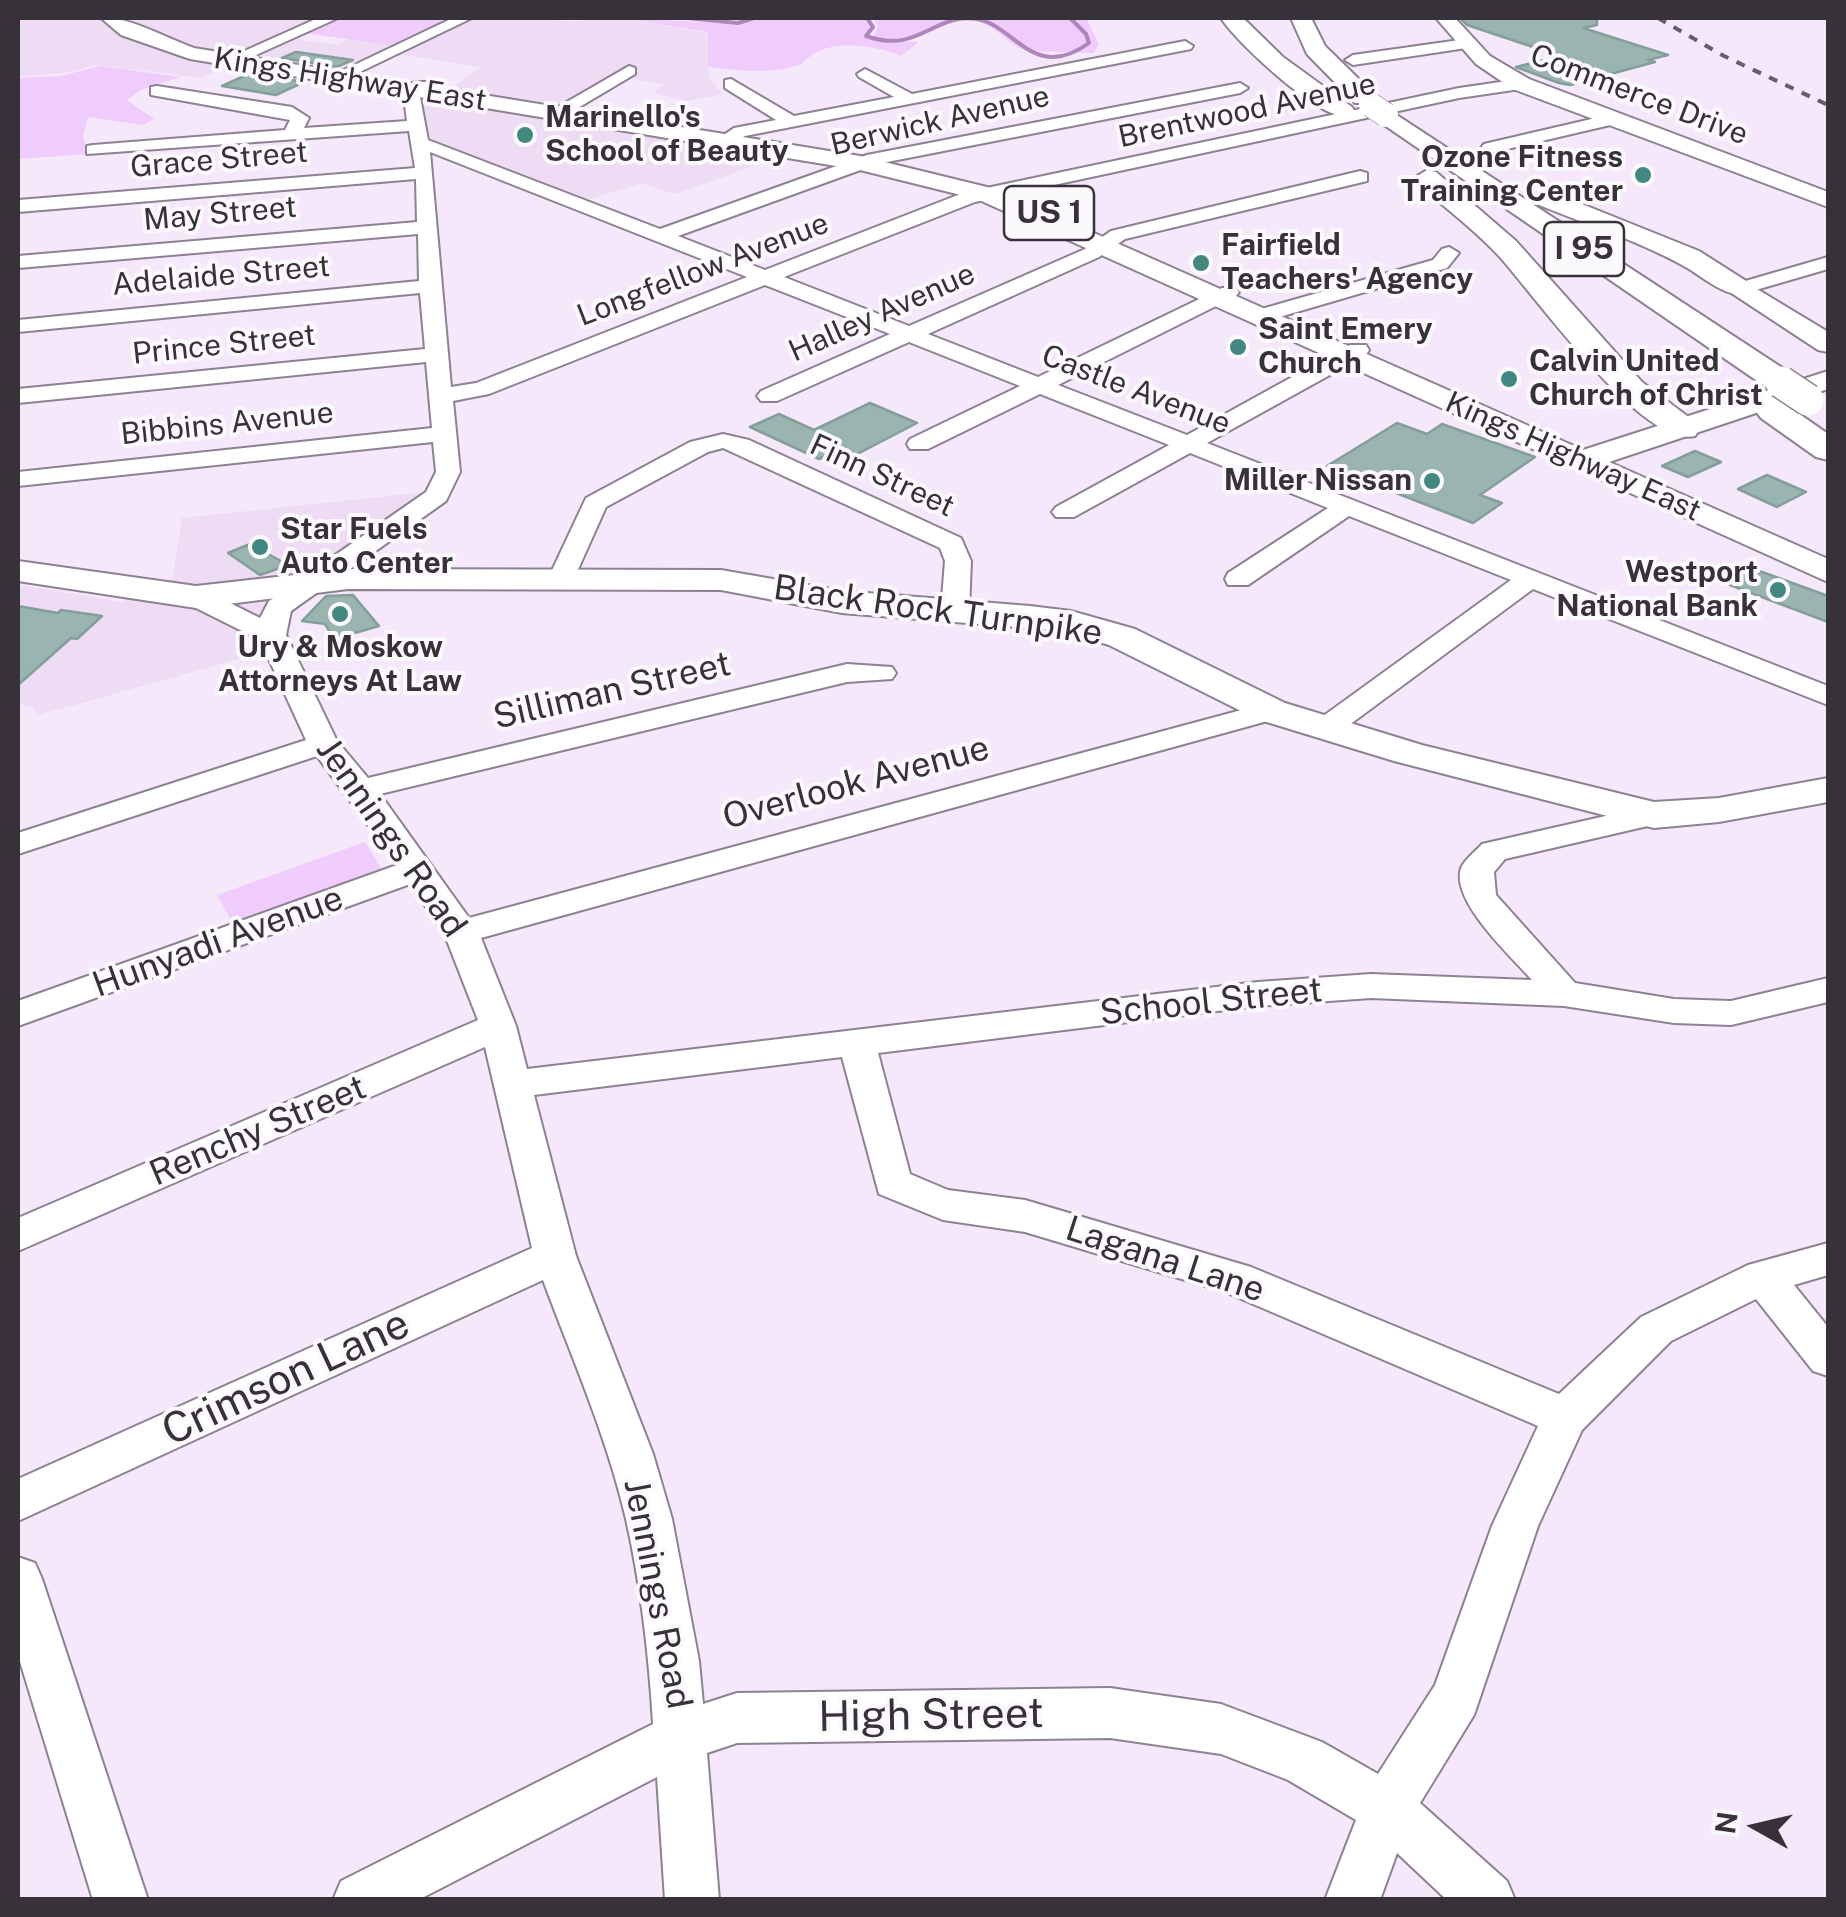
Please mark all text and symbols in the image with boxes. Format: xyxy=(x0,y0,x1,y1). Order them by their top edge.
street label: Commerce Drive xyxy=(1525,37,1753,153)
street label: Kings Highway East xyxy=(211,41,489,119)
street label: Brentwood Avenue xyxy=(1115,66,1379,156)
street label: Berwick Avenue xyxy=(827,78,1053,164)
place label: Marinello's School of Beauty xyxy=(545,100,789,170)
marker: Marinello's School of Beauty xyxy=(514,124,536,146)
street label: Grace Street xyxy=(129,134,309,186)
place label: Ozone Fitness Training Center xyxy=(1401,140,1623,210)
marker: Ozone Fitness Training Center xyxy=(1632,164,1654,186)
road number: US 1 xyxy=(1004,186,1094,240)
street label: May Street xyxy=(142,189,298,239)
street label: Longfellow Avenue xyxy=(572,206,834,334)
road number: I 95 xyxy=(1544,222,1624,276)
place label: Fairfield Teachers' Agency xyxy=(1221,228,1473,298)
street label: Adelaide Street xyxy=(111,249,331,303)
marker: Fairfield Teachers' Agency xyxy=(1190,252,1212,274)
street label: Halley Avenue xyxy=(784,256,980,370)
place label: Saint Emery Church xyxy=(1258,312,1433,382)
street label: Prince Street xyxy=(131,317,317,373)
marker: Saint Emery Church xyxy=(1227,336,1249,358)
street label: Castle Avenue xyxy=(1037,338,1235,442)
place label: Calvin United Church of Christ xyxy=(1529,344,1763,414)
marker: Calvin United Church of Christ xyxy=(1498,368,1520,390)
street label: Kings Highway East xyxy=(1440,384,1706,530)
street label: Bibbins Avenue xyxy=(119,395,335,453)
street label: Finn Street xyxy=(804,427,960,525)
place label: Miller Nissan xyxy=(1224,463,1412,499)
marker: Miller Nissan xyxy=(1421,470,1443,492)
place label: Star Fuels Auto Center xyxy=(280,512,453,582)
marker: Star Fuels Auto Center xyxy=(249,536,271,558)
place label: Westport National Bank xyxy=(1556,555,1758,626)
street label: Black Rock Turnpike xyxy=(771,567,1105,655)
marker: Westport National Bank xyxy=(1767,579,1789,601)
marker: Ury & Moskow Attorneys At Law xyxy=(329,603,351,625)
place label: Ury & Moskow Attorneys At Law xyxy=(218,630,462,700)
street label: Silliman Street xyxy=(489,643,735,739)
street label: Overlook Avenue xyxy=(718,727,994,839)
street label: Jennings Road xyxy=(307,730,475,946)
street label: Hunyadi Avenue xyxy=(87,877,349,1007)
street label: School Street xyxy=(1098,969,1324,1035)
street label: Renchy Street xyxy=(143,1067,373,1195)
street label: Lagana Lane xyxy=(1060,1208,1270,1312)
street label: Crimson Lane xyxy=(155,1299,417,1457)
street label: Jennings Road xyxy=(614,1476,700,1712)
street label: High Street xyxy=(818,1689,1044,1743)
north arrow xyxy=(1706,1777,1806,1877)
text: N xyxy=(1708,1810,1744,1836)

